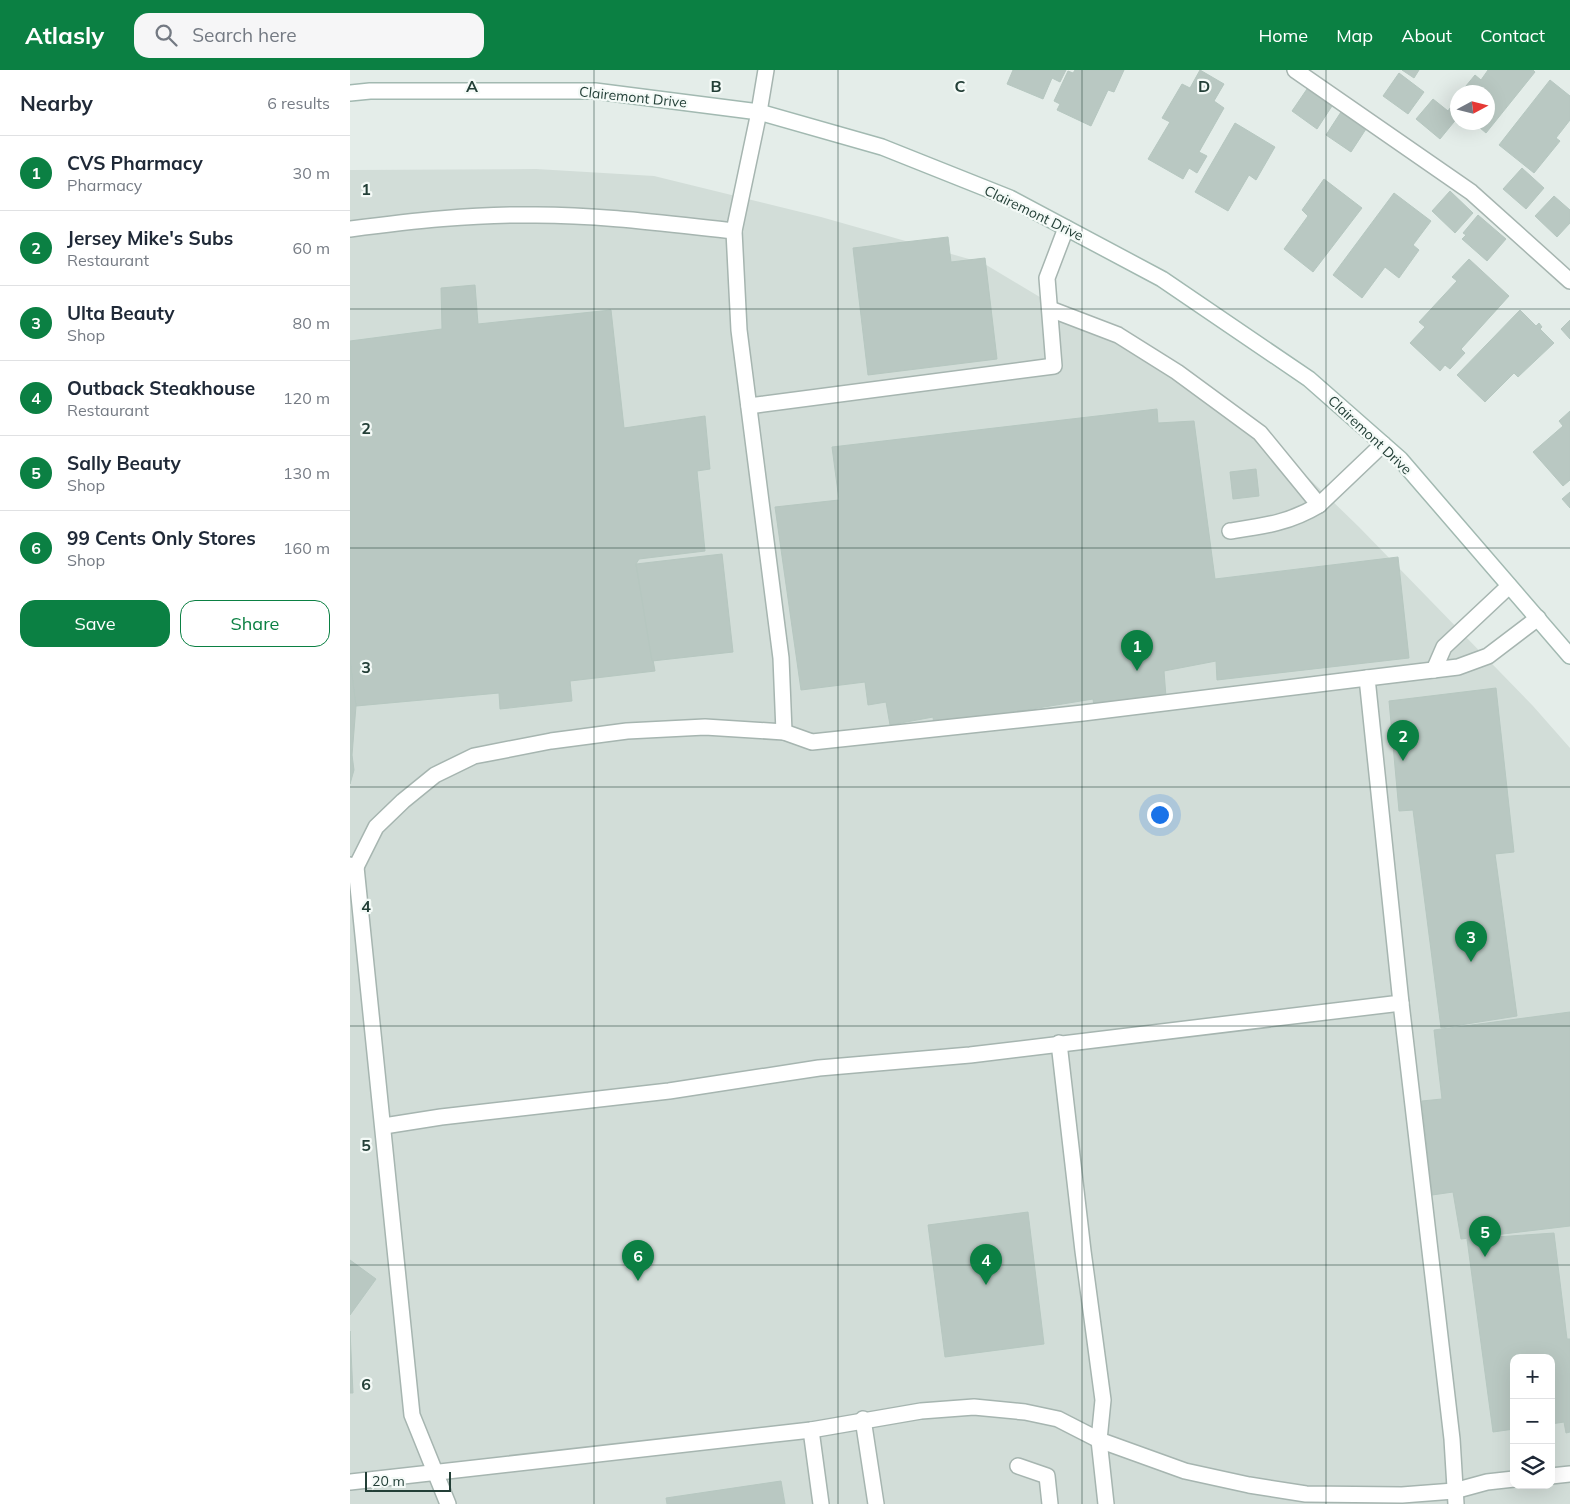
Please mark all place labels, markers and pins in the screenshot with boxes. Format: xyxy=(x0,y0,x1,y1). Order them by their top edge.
pin: 1 xyxy=(1121,630,1153,671)
pin: 2 xyxy=(1387,720,1419,761)
pin: 3 xyxy=(1455,921,1487,962)
pin: 5 xyxy=(1469,1216,1501,1257)
pin: 6 xyxy=(622,1240,654,1281)
pin: 4 xyxy=(970,1244,1002,1285)

